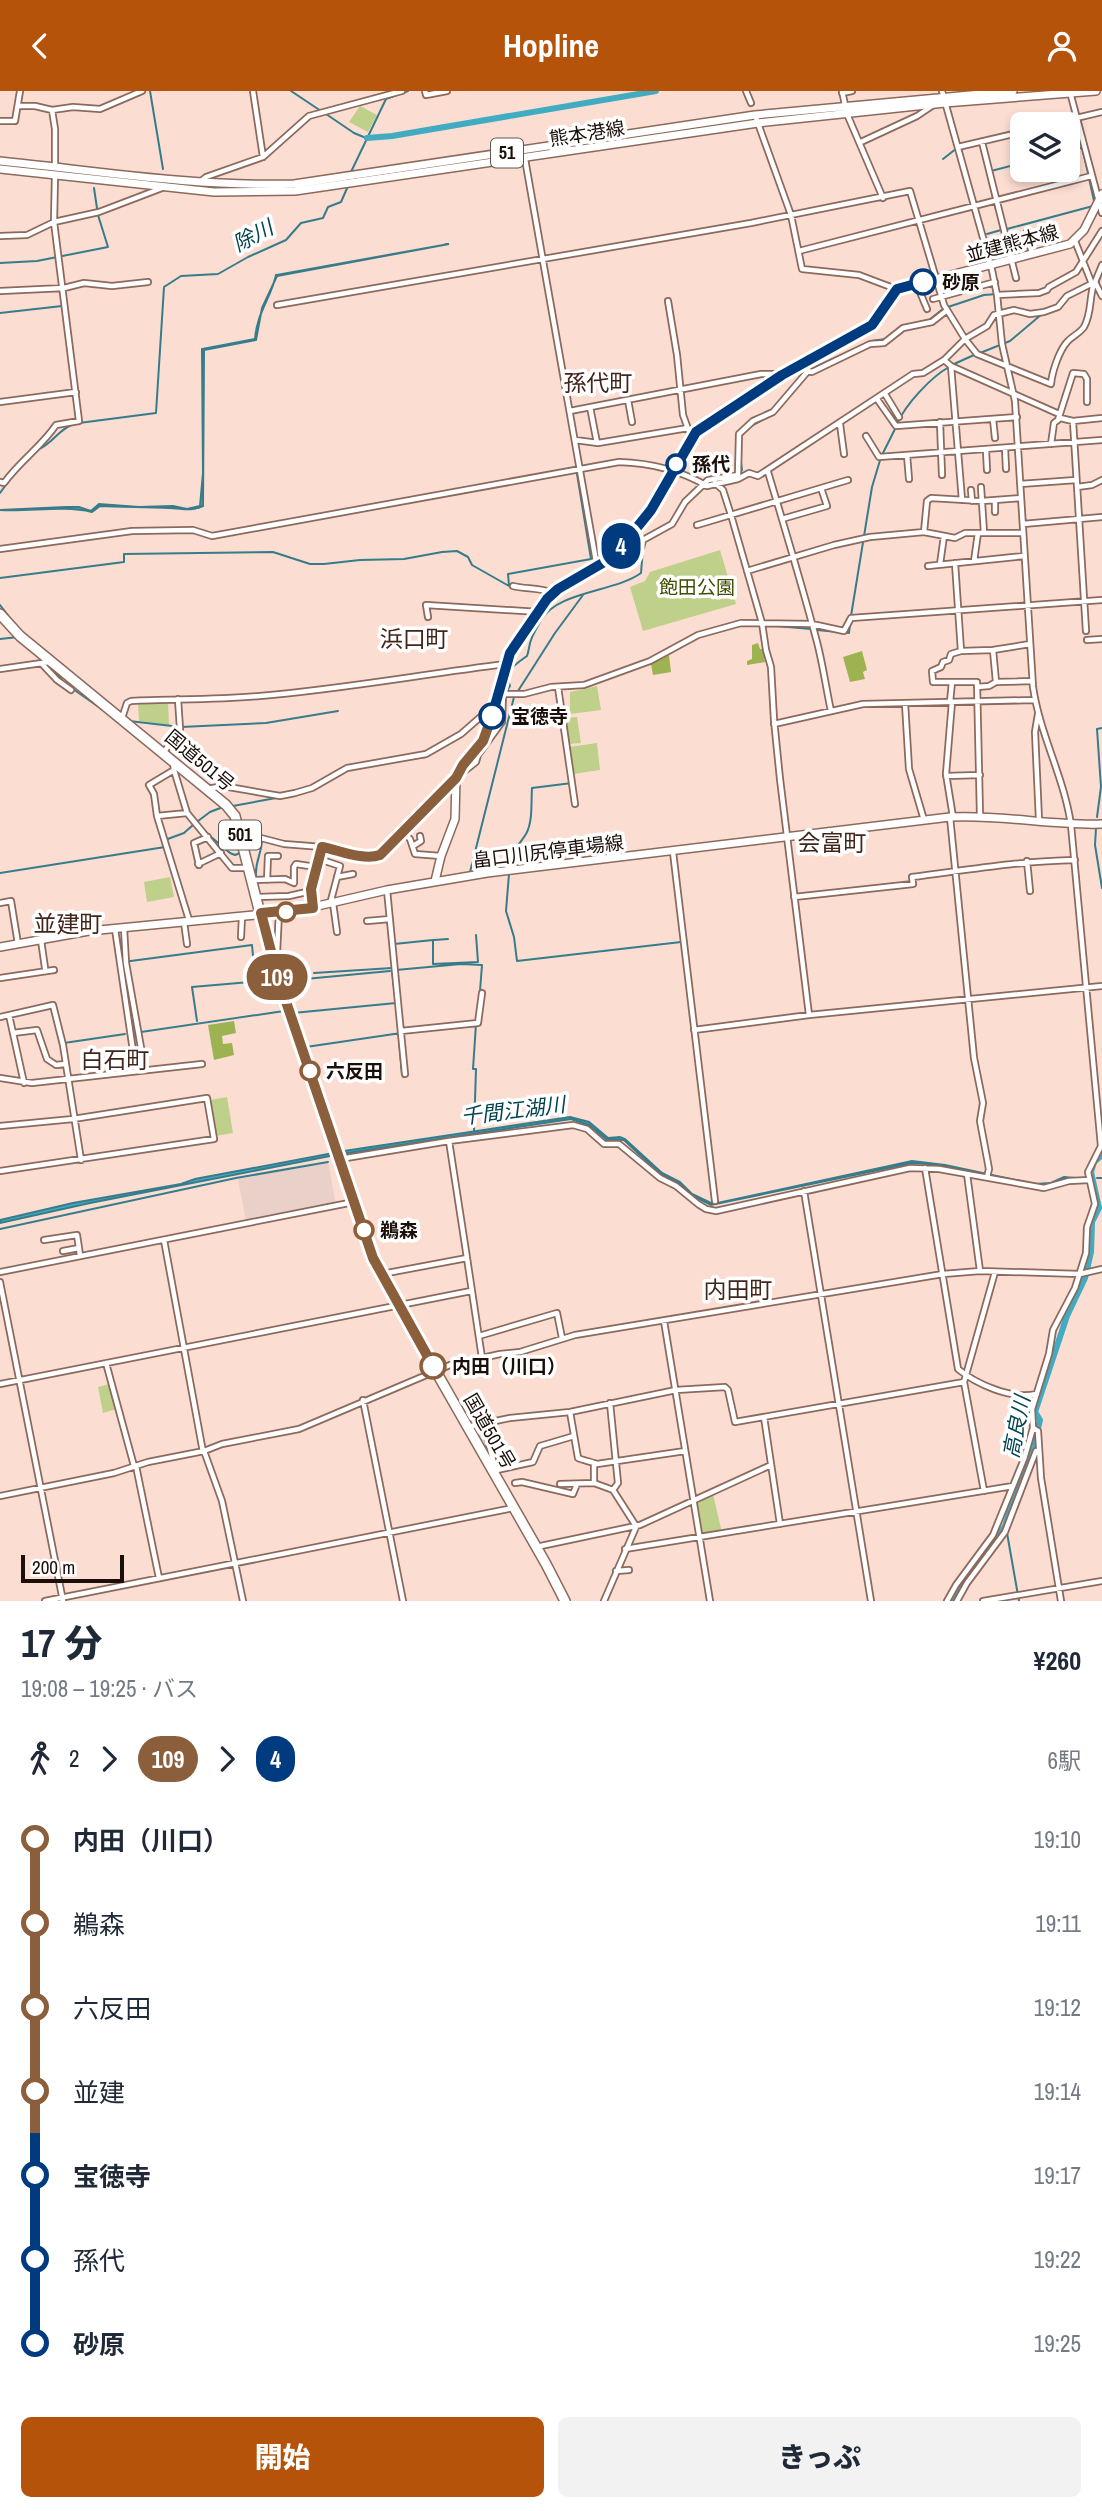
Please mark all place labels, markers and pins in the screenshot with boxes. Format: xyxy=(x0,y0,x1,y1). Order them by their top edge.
marker: 砂原 xyxy=(910,269,936,295)
place label: 砂原 xyxy=(942,269,980,295)
place label: 孫代 xyxy=(692,451,730,477)
marker: 孫代 xyxy=(666,454,686,474)
marker: 宝徳寺 xyxy=(479,703,505,729)
place label: 宝徳寺 xyxy=(511,703,568,729)
unlabelled marker xyxy=(276,902,296,922)
place label: 六反田 xyxy=(326,1058,383,1084)
marker: 六反田 xyxy=(300,1061,320,1081)
place label: 鵜森 xyxy=(380,1217,418,1243)
marker: 鵜森 xyxy=(354,1220,374,1240)
marker: 内田（川口） xyxy=(420,1353,446,1379)
place label: 内田（川口） xyxy=(452,1353,566,1379)

